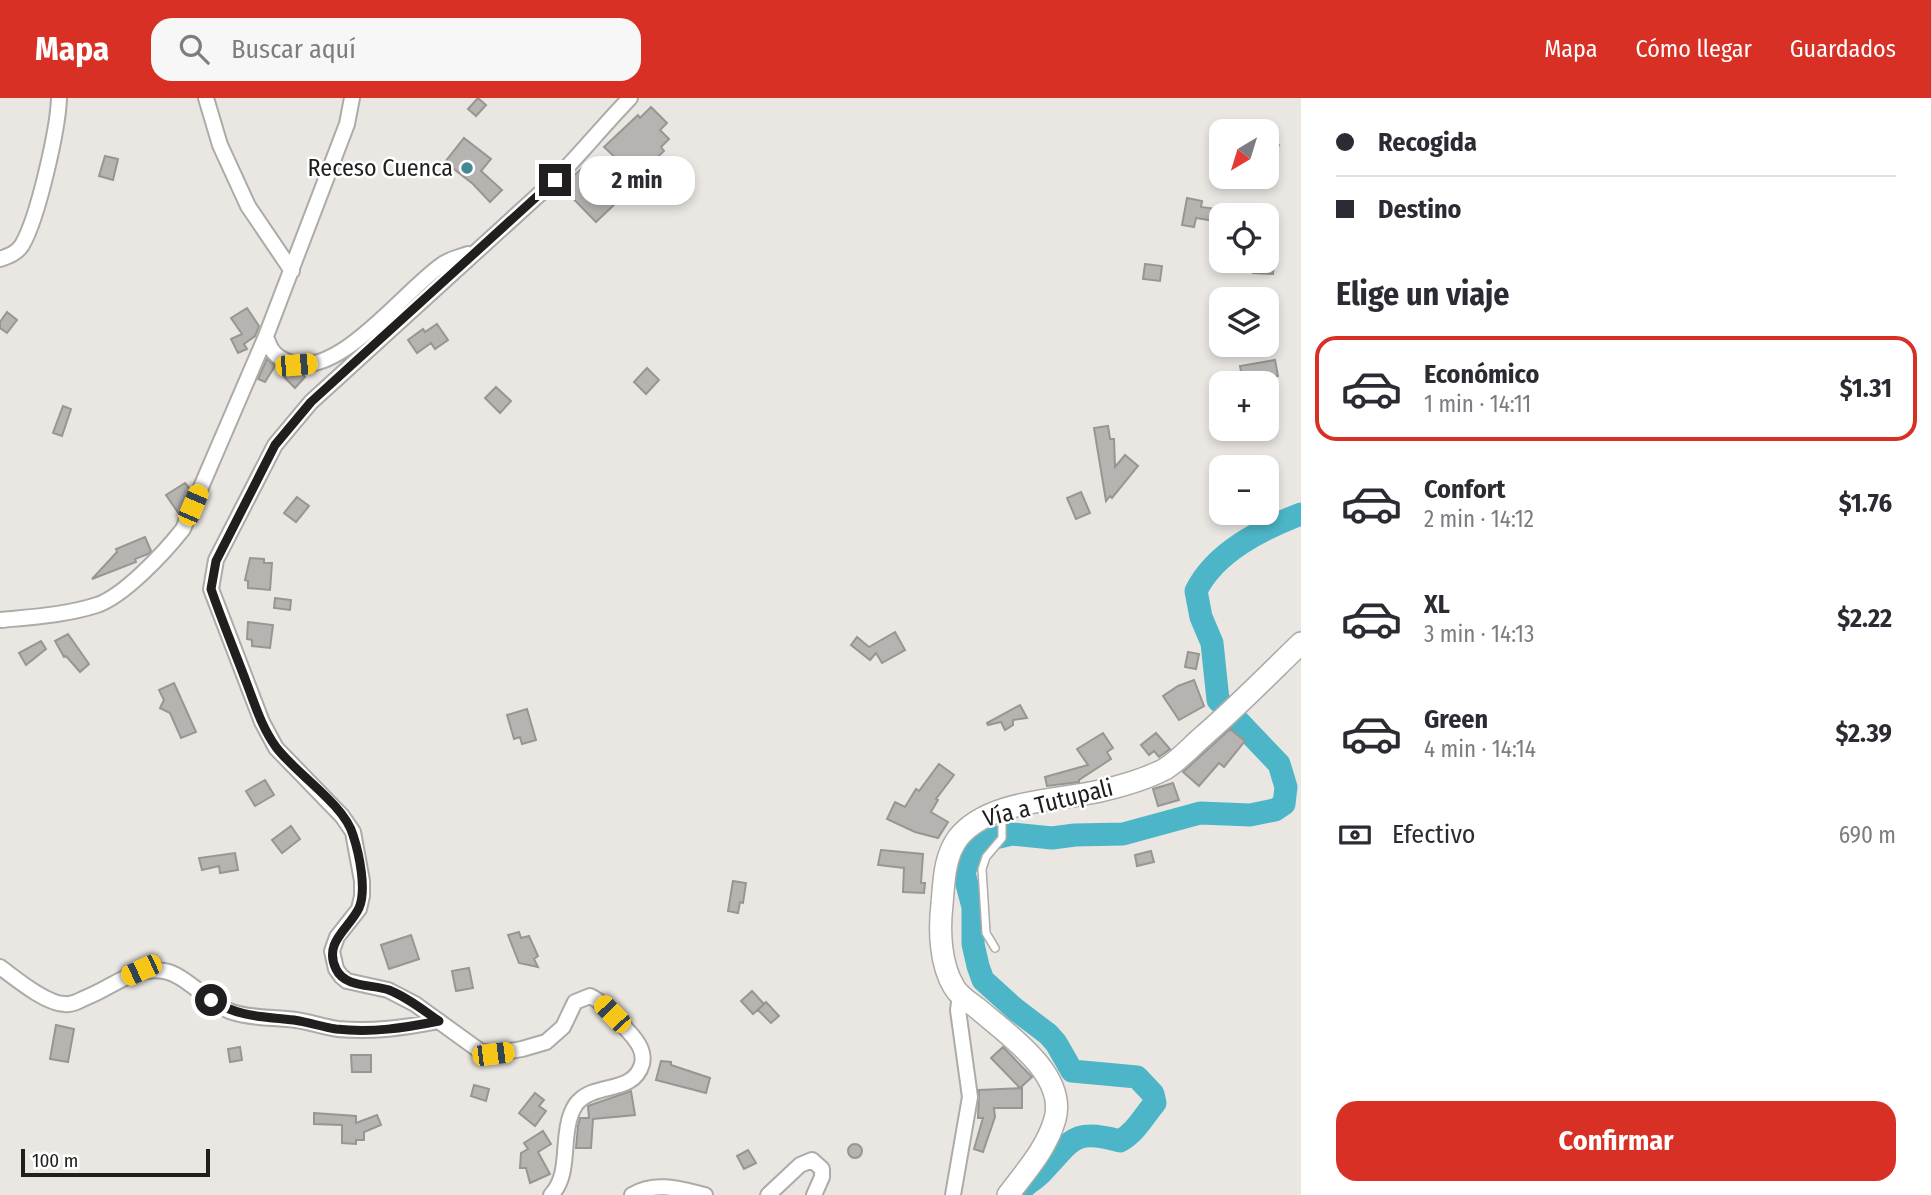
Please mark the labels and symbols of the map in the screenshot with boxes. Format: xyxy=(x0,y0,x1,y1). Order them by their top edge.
north arrow xyxy=(1209,119,1279,189)
place label: Receso Cuenca xyxy=(308,154,453,182)
callout: 2 min xyxy=(580,155,695,204)
marker: Receso Cuenca xyxy=(459,160,475,176)
route end xyxy=(539,164,571,196)
car xyxy=(275,353,318,377)
car xyxy=(176,482,211,528)
street label: Vía a Tutupali xyxy=(980,773,1116,833)
car xyxy=(118,952,165,988)
route start xyxy=(195,984,227,1016)
car xyxy=(590,992,635,1036)
car xyxy=(471,1041,516,1067)
scale bar xyxy=(21,1146,210,1178)

